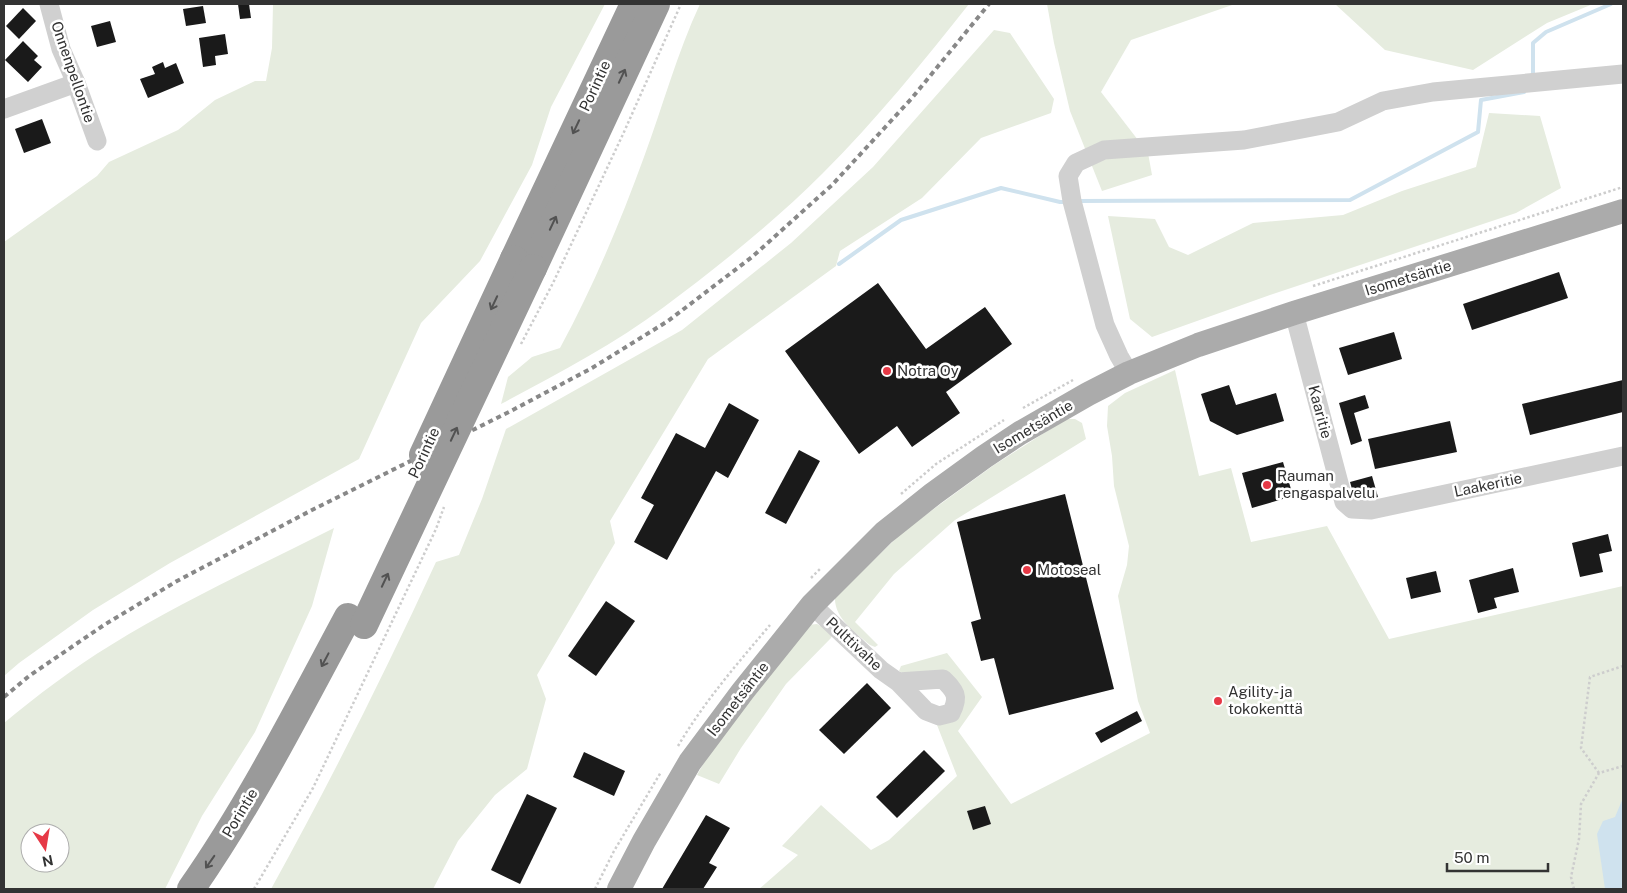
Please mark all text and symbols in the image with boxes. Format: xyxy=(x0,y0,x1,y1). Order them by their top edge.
street label: Onnenpellontie xyxy=(48,19,99,125)
street label: Porintie xyxy=(575,58,614,114)
one-way arrow xyxy=(618,69,627,84)
one-way arrow xyxy=(571,119,580,134)
one-way arrow xyxy=(549,216,559,231)
street label: Isometsäntie xyxy=(1363,256,1453,299)
one-way arrow xyxy=(488,295,498,310)
place label: Notra Oy xyxy=(897,362,959,379)
marker: Notra Oy xyxy=(881,365,893,377)
street label: Kaaritie xyxy=(1305,383,1336,440)
street label: Isometsäntie xyxy=(990,396,1075,457)
street label: Porintie xyxy=(404,425,443,481)
one-way arrow xyxy=(449,426,459,441)
place label: Rauman rengaspalvelu xyxy=(1277,467,1375,501)
street label: Laakeritie xyxy=(1452,469,1523,500)
marker: Rauman rengaspalvelu xyxy=(1261,479,1273,491)
place label: Motoseal xyxy=(1037,561,1101,578)
marker: Motoseal xyxy=(1021,564,1033,576)
one-way arrow xyxy=(380,573,390,588)
street label: Pulttivahe xyxy=(823,614,886,674)
one-way arrow xyxy=(320,652,329,667)
street label: Isometsäntie xyxy=(703,658,772,739)
place label: Agility- ja tokokenttä xyxy=(1228,683,1303,717)
marker: Agility- ja tokokenttä xyxy=(1212,695,1224,707)
street label: Porintie xyxy=(218,785,261,840)
north arrow xyxy=(20,823,70,873)
scale bar xyxy=(1447,840,1548,872)
text: 50 m xyxy=(1454,849,1489,866)
text: N xyxy=(41,852,55,870)
one-way arrow xyxy=(205,855,215,869)

